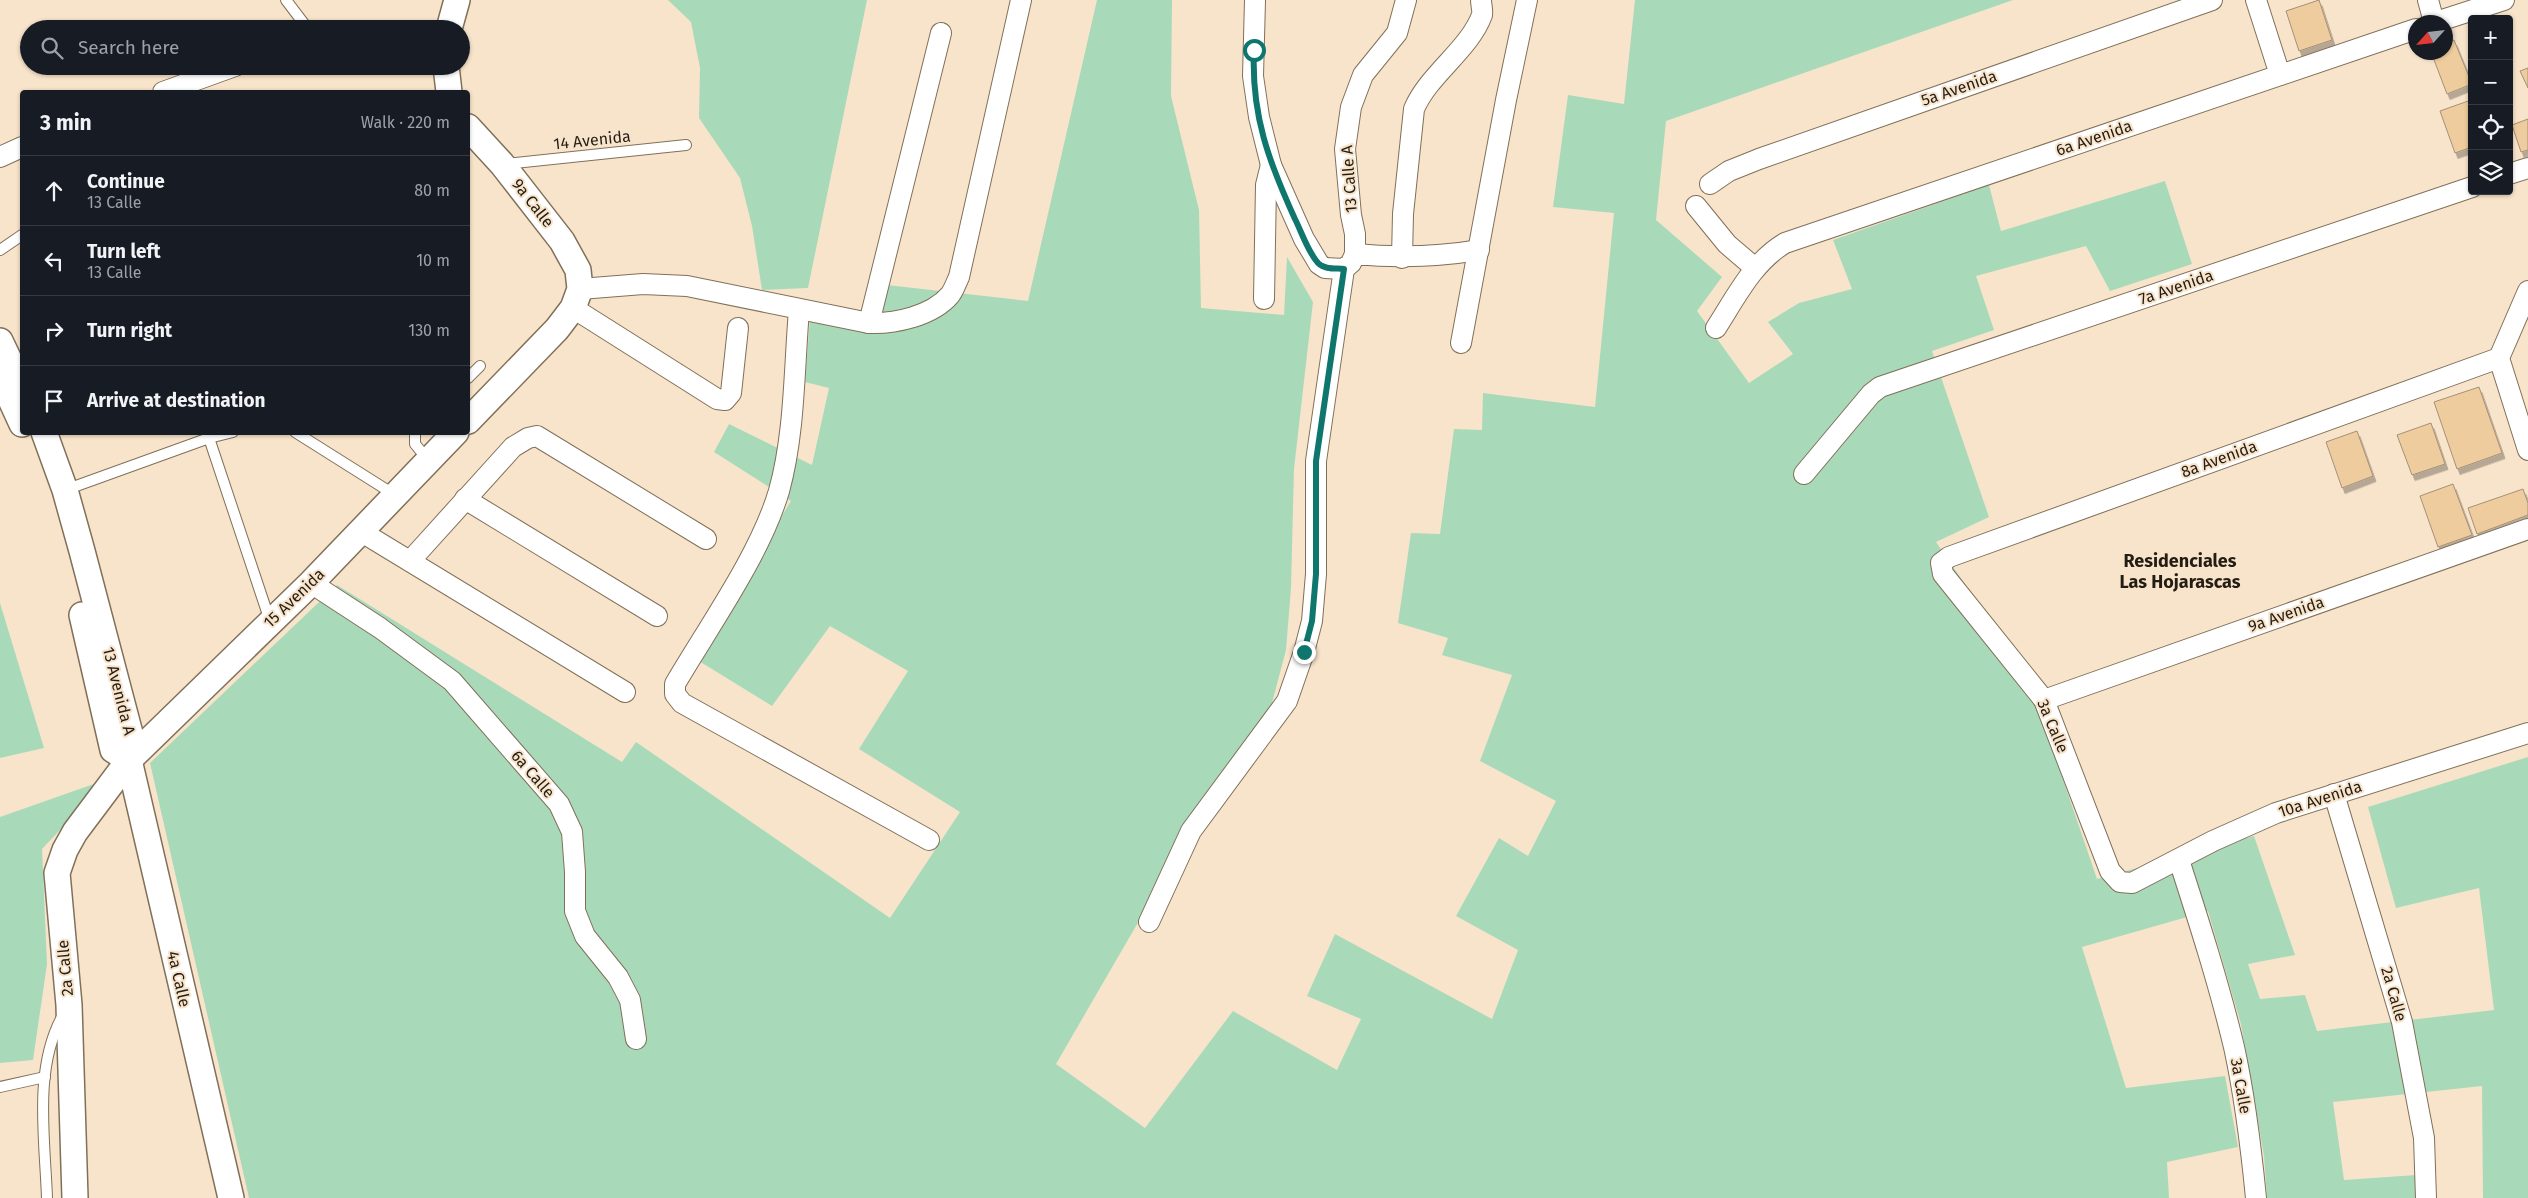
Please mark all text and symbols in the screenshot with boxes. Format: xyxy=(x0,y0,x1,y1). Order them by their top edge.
north arrow xyxy=(2408,15,2453,60)
map controls xyxy=(2468,15,2513,195)
button: + xyxy=(2468,15,2513,60)
search box xyxy=(20,20,470,75)
icon: search xyxy=(38,34,66,62)
text: Search here xyxy=(78,36,179,59)
route start xyxy=(1243,39,1266,62)
button: − xyxy=(2468,60,2513,105)
street label: 5a Avenida xyxy=(1919,66,1999,110)
button: locate xyxy=(2468,105,2513,150)
text: 3 min xyxy=(40,110,92,136)
text: Walk · 220 m xyxy=(361,113,450,132)
street label: 6a Avenida xyxy=(2053,116,2135,160)
street label: 14 Avenida xyxy=(552,126,632,154)
street label: 13 Calle A xyxy=(1337,144,1361,214)
button: layers xyxy=(2468,150,2513,195)
text: Continue xyxy=(87,170,165,193)
street label: 9a Calle xyxy=(508,175,558,231)
icon: ahead xyxy=(40,177,68,205)
text: 80 m xyxy=(414,181,450,200)
text: 13 Calle xyxy=(87,193,142,212)
text: Turn left xyxy=(87,240,161,263)
icon: left xyxy=(40,247,68,275)
text: 10 m xyxy=(416,251,450,270)
text: 13 Calle xyxy=(87,263,142,282)
street label: 7a Avenida xyxy=(2136,265,2216,309)
icon: right xyxy=(40,317,68,345)
text: Turn right xyxy=(87,319,172,342)
text: 130 m xyxy=(408,321,450,340)
icon: arrive xyxy=(40,387,68,415)
text: Arrive at destination xyxy=(87,389,266,412)
street label: 8a Avenida xyxy=(2178,436,2260,482)
district label: Residenciales Las Hojarascas xyxy=(2120,550,2241,593)
street label: 15 Avenida xyxy=(260,564,328,632)
street label: 9a Avenida xyxy=(2246,592,2326,636)
route end xyxy=(1293,641,1316,664)
street label: 13 Avenida A xyxy=(99,645,139,738)
street label: 3a Calle xyxy=(2033,696,2073,756)
street label: 6a Calle xyxy=(507,746,559,802)
street label: 10a Avenida xyxy=(2276,777,2364,821)
street label: 2a Calle xyxy=(53,939,77,997)
street label: 4a Calle xyxy=(163,949,195,1009)
street label: 2a Calle xyxy=(2377,964,2411,1024)
street label: 3a Calle xyxy=(2227,1057,2255,1115)

